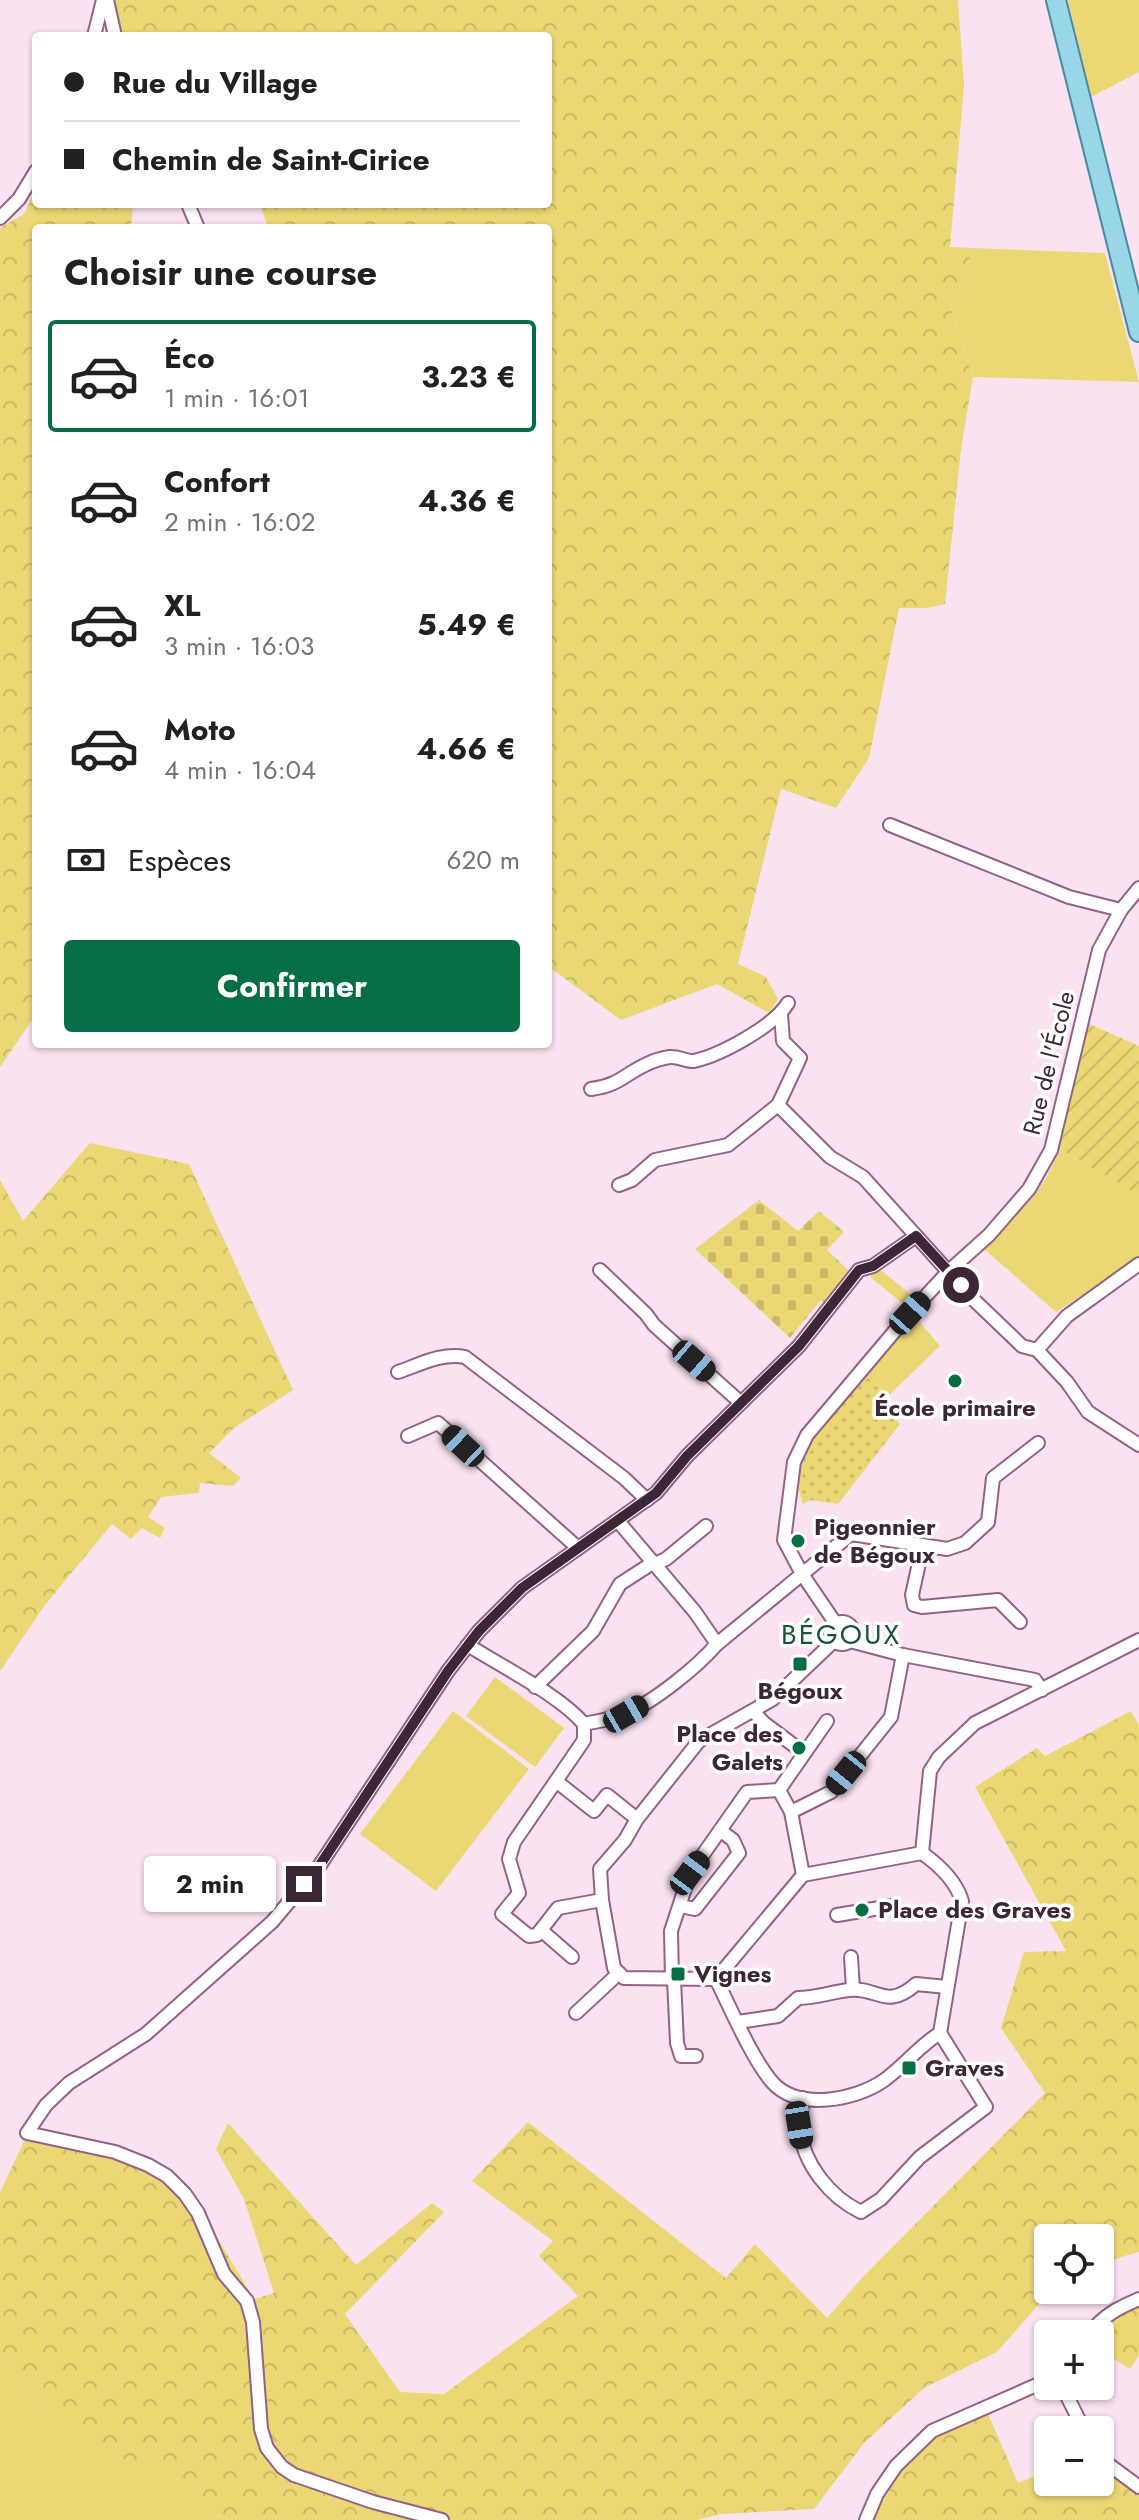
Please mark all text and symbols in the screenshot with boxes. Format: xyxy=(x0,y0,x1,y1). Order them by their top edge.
text: Rue du Village xyxy=(112,61,318,104)
text: Chemin de Saint-Cirice xyxy=(112,138,430,181)
text: Choisir une course xyxy=(64,246,377,298)
text: Éco xyxy=(164,336,215,379)
icon: car xyxy=(68,340,140,412)
text: 3.23 € xyxy=(421,355,516,398)
text: 1 min · 16:01 xyxy=(164,379,309,417)
text: Confort xyxy=(164,460,270,503)
icon: car xyxy=(68,464,140,536)
text: 4.36 € xyxy=(418,479,516,522)
text: 2 min · 16:02 xyxy=(164,503,316,541)
text: XL xyxy=(164,584,200,627)
icon: car xyxy=(68,588,140,660)
text: 5.49 € xyxy=(417,603,516,646)
text: 3 min · 16:03 xyxy=(164,627,314,665)
text: Moto xyxy=(164,708,236,751)
icon: car xyxy=(68,712,140,784)
text: 4.66 € xyxy=(417,727,516,770)
text: 4 min · 16:04 xyxy=(164,751,316,789)
icon: cash xyxy=(64,838,108,882)
text: Espèces xyxy=(128,839,231,882)
text: 620 m xyxy=(447,841,520,879)
button: Confirmer xyxy=(64,940,520,1032)
street label: Rue de l'École xyxy=(1014,987,1083,1138)
route start xyxy=(943,1267,979,1303)
car xyxy=(885,1287,935,1339)
car xyxy=(668,1336,720,1386)
marker: École primaire xyxy=(946,1372,964,1390)
place label: École primaire xyxy=(874,1390,1036,1425)
car xyxy=(437,1421,489,1471)
place label: Pigeonnier de Bégoux xyxy=(814,1509,936,1572)
marker: Pigeonnier de Bégoux xyxy=(789,1532,807,1550)
district label: BÉGOUX xyxy=(781,1614,901,1655)
marker: Bégoux xyxy=(791,1655,809,1673)
place label: Bégoux xyxy=(757,1673,843,1708)
car xyxy=(599,1692,653,1736)
place label: Place des Galets xyxy=(676,1716,783,1779)
marker: Place des Galets xyxy=(790,1739,808,1757)
car xyxy=(822,1747,870,1799)
car xyxy=(666,1847,714,1899)
callout: 2 min xyxy=(144,1856,276,1912)
text: 2 min xyxy=(176,1865,244,1903)
route end xyxy=(286,1866,322,1902)
place label: Place des Graves xyxy=(878,1892,1071,1927)
marker: Place des Graves xyxy=(853,1901,871,1919)
place label: Vignes xyxy=(693,1956,771,1991)
marker: Vignes xyxy=(669,1965,687,1983)
place label: Graves xyxy=(925,2050,1004,2085)
marker: Graves xyxy=(900,2059,918,2077)
car xyxy=(783,2099,815,2151)
map controls xyxy=(1034,2224,1114,2496)
button: locate xyxy=(1034,2224,1114,2304)
button: + xyxy=(1034,2320,1114,2400)
button: − xyxy=(1034,2416,1114,2496)

